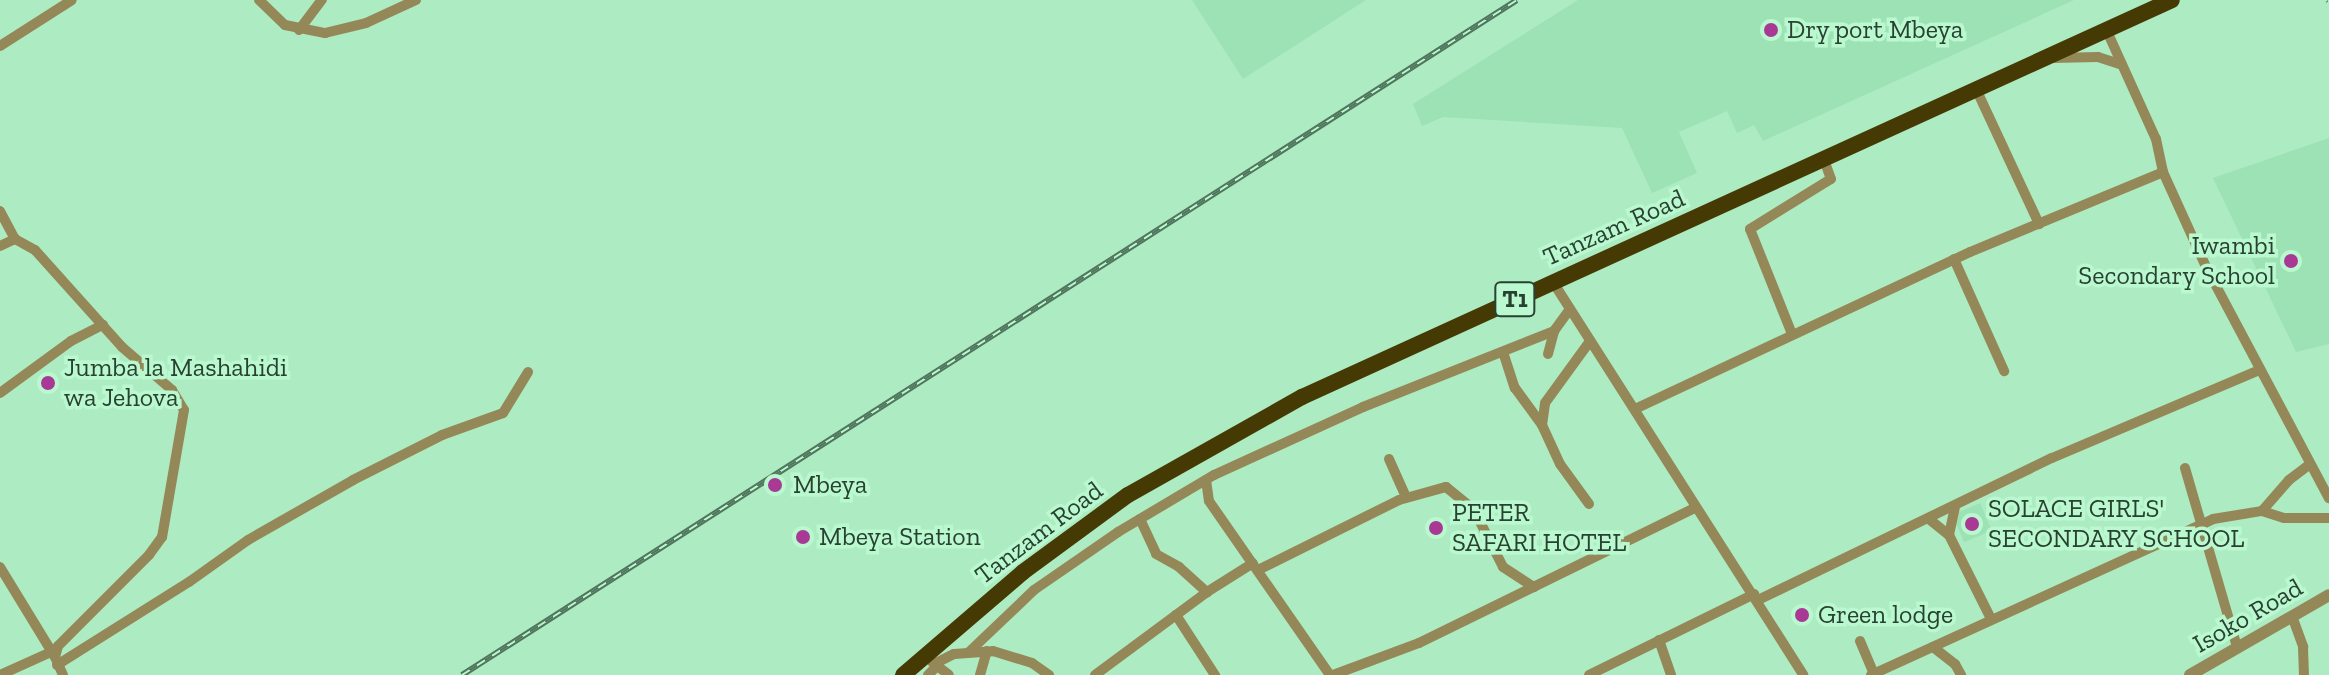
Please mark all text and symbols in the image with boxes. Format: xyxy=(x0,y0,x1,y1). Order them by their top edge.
place label: Dry port Mbeya xyxy=(1787,14,1964,46)
marker: Dry port Mbeya xyxy=(1762,21,1780,39)
street label: Tanzam Road xyxy=(1538,183,1690,273)
place label: Iwambi Secondary School xyxy=(2078,230,2275,292)
marker: Iwambi Secondary School xyxy=(2282,252,2300,270)
road number: T1 xyxy=(1493,279,1537,319)
place label: Jumba la Mashahidi wa Jehova xyxy=(64,352,287,414)
marker: Jumba la Mashahidi wa Jehova xyxy=(39,374,57,392)
place label: Mbeya xyxy=(793,469,867,501)
marker: Mbeya xyxy=(764,474,786,496)
street label: Tanzam Road xyxy=(969,475,1109,591)
place label: SOLACE GIRLS' SECONDARY SCHOOL xyxy=(1988,493,2245,554)
place label: PETER SAFARI HOTEL xyxy=(1452,497,1626,558)
marker: SOLACE GIRLS' SECONDARY SCHOOL xyxy=(1963,515,1981,533)
marker: PETER SAFARI HOTEL xyxy=(1427,519,1445,537)
place label: Mbeya Station xyxy=(819,521,981,553)
marker: Mbeya Station xyxy=(794,528,812,546)
street label: Isoko Road xyxy=(2188,572,2308,660)
place label: Green lodge xyxy=(1818,599,1953,631)
marker: Green lodge xyxy=(1793,606,1811,624)

